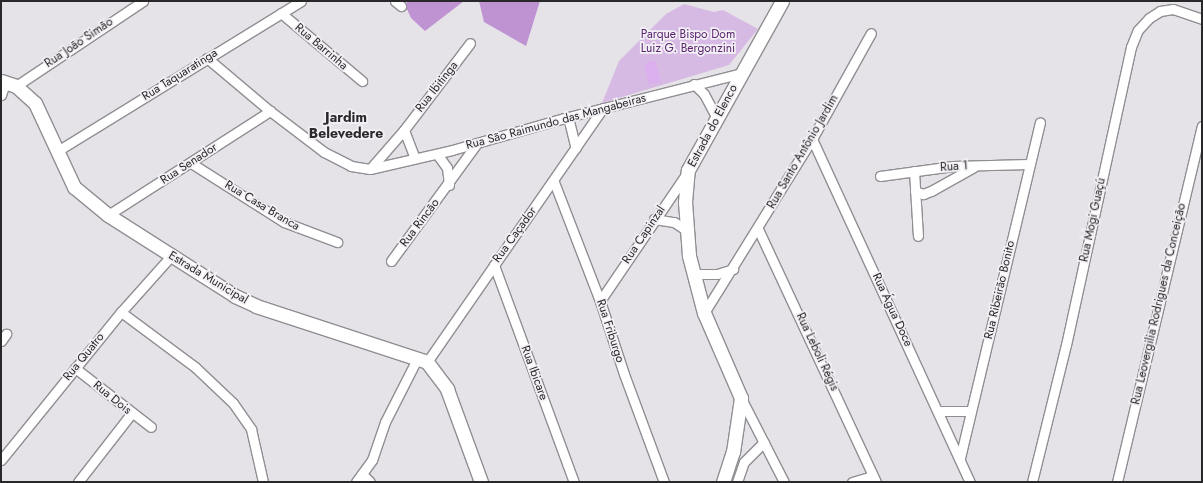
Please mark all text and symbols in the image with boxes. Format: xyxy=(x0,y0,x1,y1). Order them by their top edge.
street label: Rua João Simão xyxy=(42,15,116,71)
street label: Rua Barrinha xyxy=(292,21,350,73)
park label: Parque Bispo Dom Luiz G. Bergonzini xyxy=(641,28,735,56)
street label: Rua Taquaratinga xyxy=(140,46,220,104)
street label: Rua Ibitinga xyxy=(413,59,461,115)
street label: Estrada do Elenco xyxy=(685,82,741,170)
street label: Rua São Raimundo das Mangabeiras xyxy=(464,91,648,153)
street label: Rua Santo Antônio Jardim xyxy=(764,92,842,212)
district label: Jardim Belevedere xyxy=(309,109,383,142)
street label: Rua Senador xyxy=(158,140,220,188)
street label: Rua 1 xyxy=(940,159,968,175)
street label: Rua Mogi Guaçú xyxy=(1077,177,1109,263)
street label: Rua Casa Branca xyxy=(222,178,302,234)
street label: Rua Rincão xyxy=(397,196,443,250)
street label: Rua Leovergilia Rodrigues da Conceição xyxy=(1129,202,1189,406)
street label: Rua Capinzal xyxy=(619,203,669,267)
street label: Rua Caçador xyxy=(490,204,540,266)
street label: Rua Ribeirão Bonito xyxy=(982,239,1018,341)
street label: Estrada Municipal xyxy=(166,249,250,307)
street label: Rua Água Doce xyxy=(869,271,915,349)
street label: Rua Friburgo xyxy=(593,297,627,365)
street label: Rua Leboli Régis xyxy=(793,311,841,393)
street label: Rua Quatro xyxy=(60,330,108,384)
street label: Rua Ibicare xyxy=(518,344,550,402)
street label: Rua Dois xyxy=(90,378,134,418)

